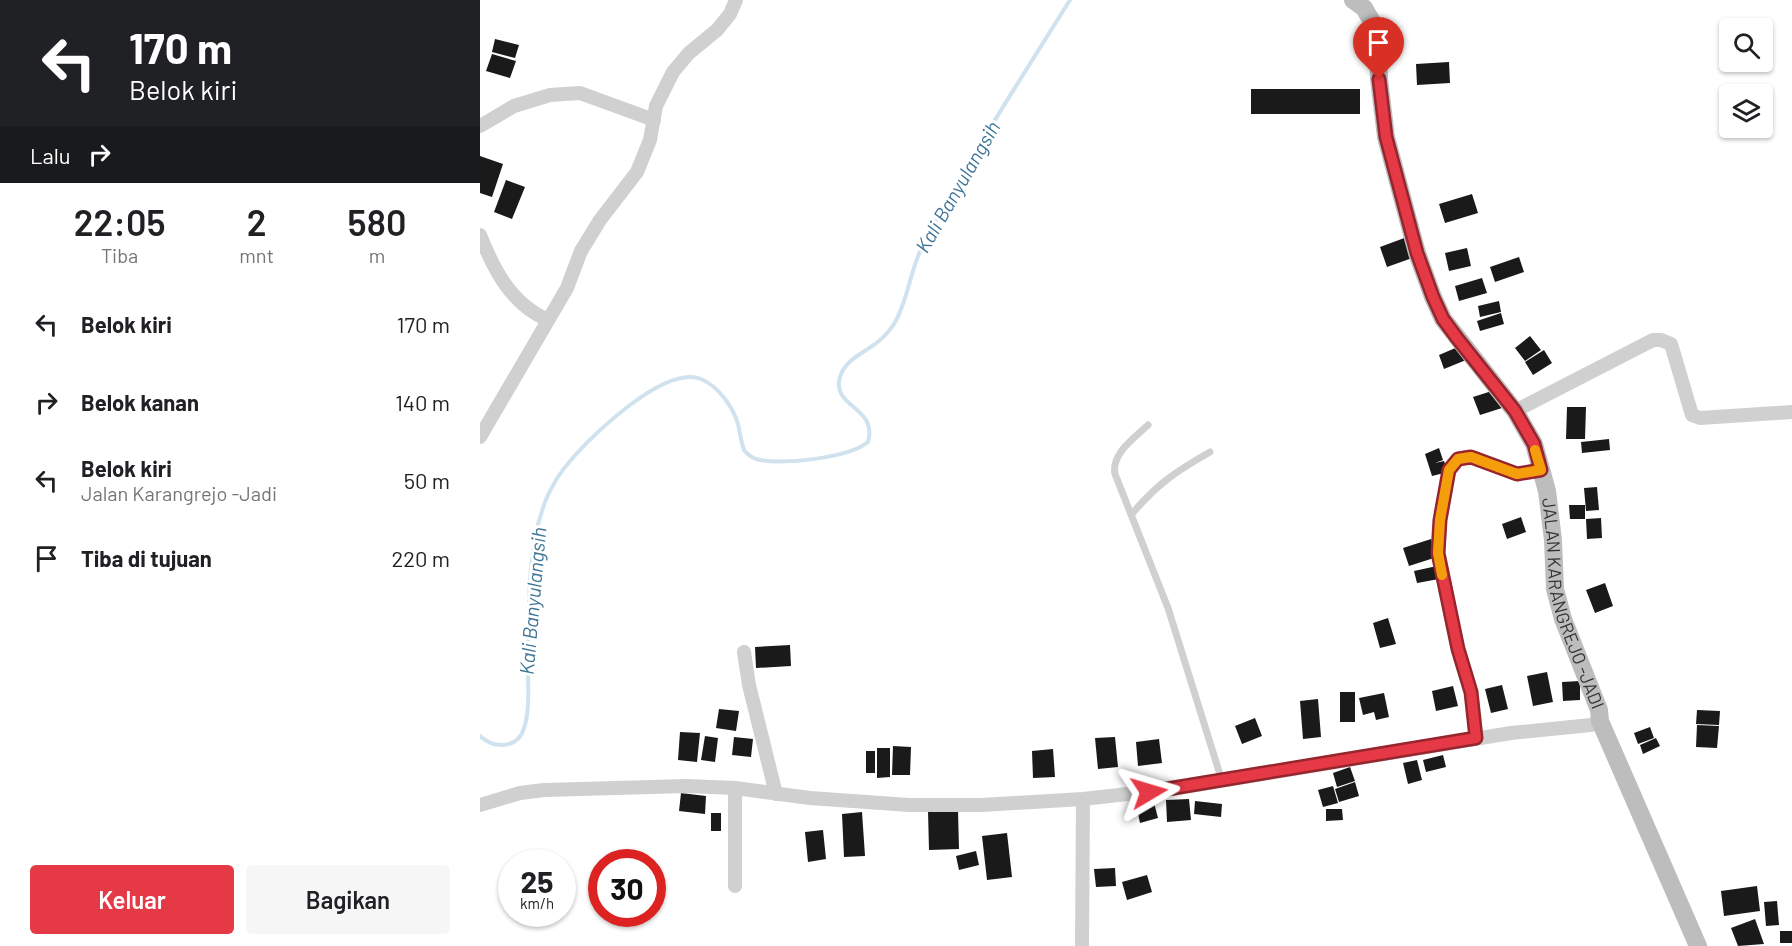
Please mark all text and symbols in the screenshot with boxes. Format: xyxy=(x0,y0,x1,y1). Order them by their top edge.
pin xyxy=(1353,17,1404,79)
map controls xyxy=(1719,18,1773,138)
button: search xyxy=(1719,18,1773,72)
text: 170 m xyxy=(129,22,232,72)
icon: left xyxy=(30,24,108,102)
icon: arrive xyxy=(1362,26,1395,59)
text: Belok kiri xyxy=(129,73,237,105)
button: layers xyxy=(1719,84,1773,138)
water label: Kali Banyulangsih xyxy=(910,116,1005,257)
icon: right xyxy=(83,138,116,171)
text: Lalu xyxy=(30,142,71,168)
text: 22:05 xyxy=(74,200,166,243)
text: 2 xyxy=(247,200,267,243)
text: 580 xyxy=(348,200,406,243)
text: Tiba xyxy=(101,243,138,267)
text: mnt xyxy=(239,243,274,267)
text: m xyxy=(369,243,385,267)
icon: left xyxy=(30,308,63,341)
text: Belok kiri xyxy=(81,311,172,337)
text: 170 m xyxy=(397,311,450,337)
icon: right xyxy=(30,386,63,419)
text: Belok kanan xyxy=(81,389,199,415)
text: 140 m xyxy=(395,389,450,415)
text: Belok kiri xyxy=(81,455,172,481)
icon: left xyxy=(30,464,63,497)
text: 50 m xyxy=(404,467,450,493)
text: Jalan Karangrejo -Jadi xyxy=(81,481,277,505)
street label: JALAN KARANGREJO -JADI xyxy=(1538,497,1609,712)
water label: Kali Banyulangsih xyxy=(514,526,550,676)
icon: arrive xyxy=(30,542,63,575)
text: Tiba di tujuan xyxy=(81,545,212,571)
text: 220 m xyxy=(391,545,450,571)
position arrow xyxy=(1117,760,1181,824)
speed limit sign: 30 xyxy=(588,849,666,927)
text: 25 xyxy=(521,863,553,899)
button: Keluar xyxy=(30,865,234,934)
button: Bagikan xyxy=(246,865,450,934)
text: km/h xyxy=(520,894,554,912)

